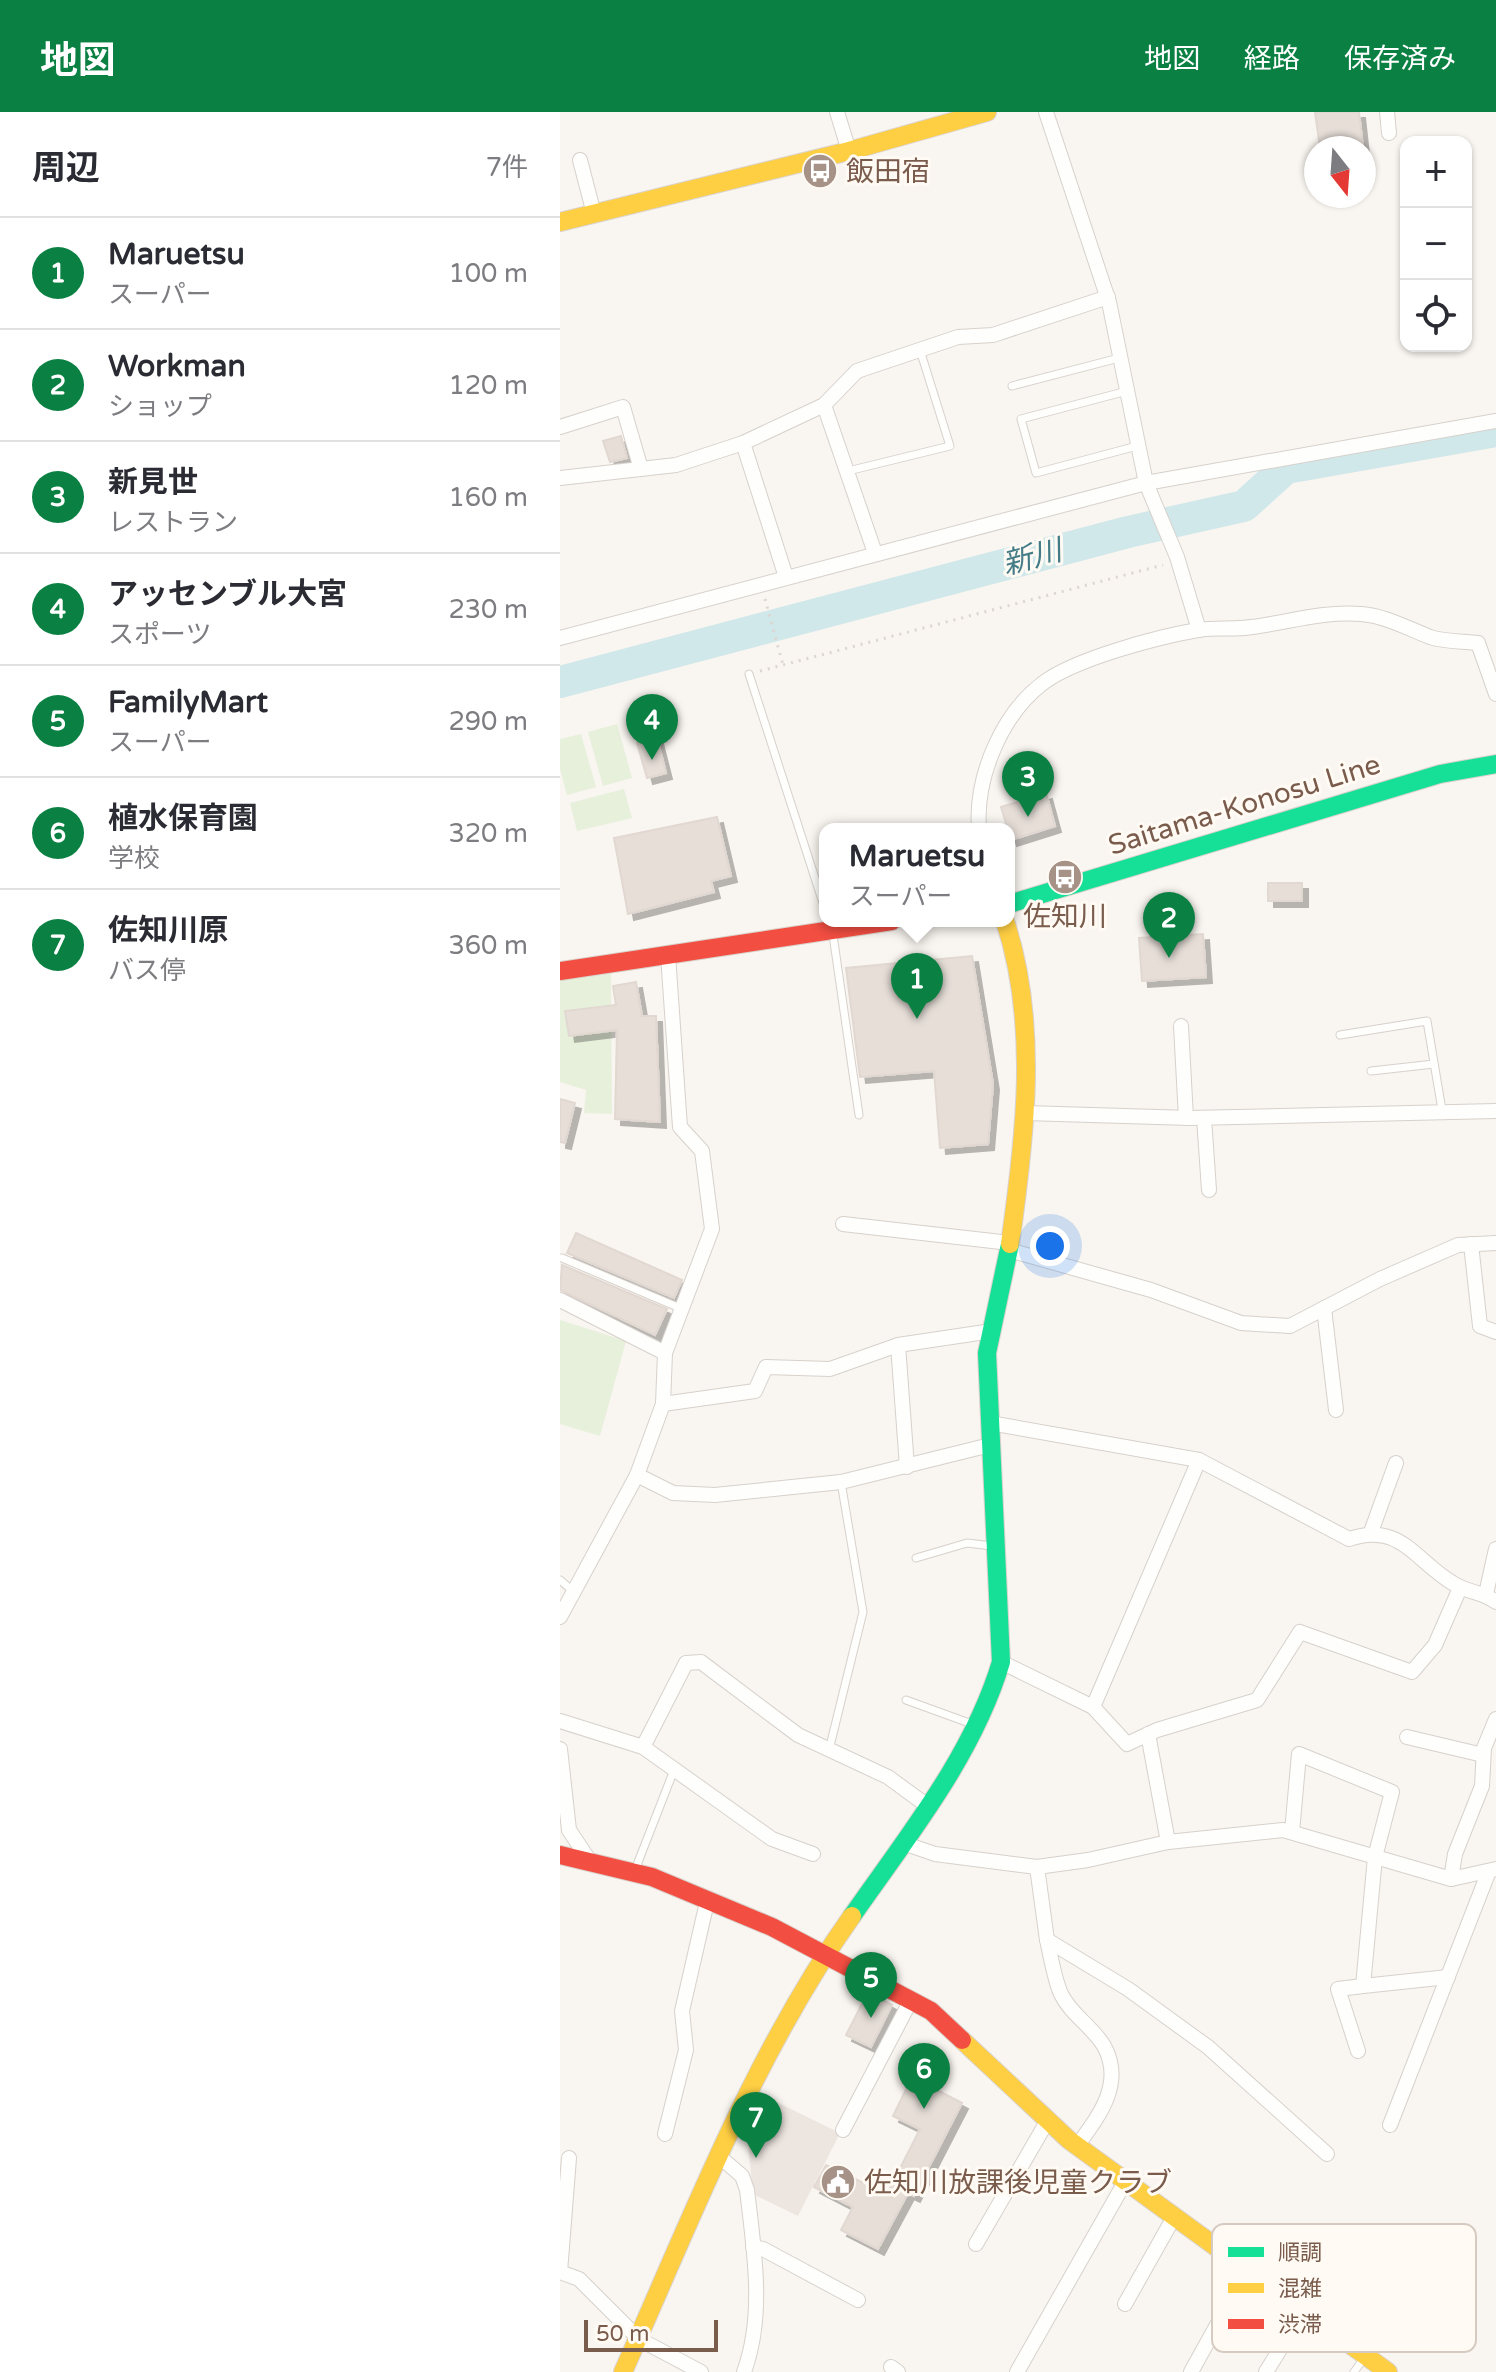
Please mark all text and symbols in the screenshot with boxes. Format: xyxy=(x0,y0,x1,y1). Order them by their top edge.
text: 地図 xyxy=(40,38,116,84)
text: 地図 xyxy=(1144,42,1200,76)
text: 経路 xyxy=(1244,42,1300,76)
text: 保存済み xyxy=(1344,42,1456,76)
north arrow xyxy=(1304,136,1376,208)
map controls xyxy=(1400,136,1472,352)
button: + xyxy=(1400,136,1472,208)
text: 周辺 xyxy=(32,148,100,189)
text: 7件 xyxy=(486,152,528,183)
bus stop icon: 飯田宿 xyxy=(801,152,839,190)
place label: 飯田宿 xyxy=(846,155,930,189)
button: − xyxy=(1400,208,1472,280)
text: Maruetsu xyxy=(108,236,245,273)
text: 1 xyxy=(50,258,66,289)
text: 100 m xyxy=(448,258,528,289)
text: スーパー xyxy=(108,279,212,310)
button: locate xyxy=(1400,280,1472,352)
text: Workman xyxy=(108,348,246,385)
text: 2 xyxy=(50,370,66,401)
text: 120 m xyxy=(448,370,528,401)
text: ショップ xyxy=(108,391,212,422)
text: 新見世 xyxy=(108,464,198,501)
text: 3 xyxy=(50,482,66,513)
text: 160 m xyxy=(448,482,528,513)
text: レストラン xyxy=(108,507,238,538)
water label: 新川 xyxy=(998,531,1069,583)
text: アッセンブル大宮 xyxy=(108,576,347,613)
text: 4 xyxy=(50,594,66,625)
text: 230 m xyxy=(448,594,528,625)
text: スポーツ xyxy=(108,619,211,650)
text: FamilyMart xyxy=(108,684,268,721)
pin: 4 xyxy=(626,694,678,760)
text: 5 xyxy=(50,706,66,737)
text: 290 m xyxy=(448,706,528,737)
text: スーパー xyxy=(108,727,212,758)
street label: Saitama-Konosu Line xyxy=(1104,747,1385,863)
pin: 3 xyxy=(1002,751,1054,817)
text: 植水保育園 xyxy=(108,800,258,837)
text: 6 xyxy=(50,818,66,849)
text: 320 m xyxy=(448,818,528,849)
popup xyxy=(819,823,1015,927)
text: Maruetsu xyxy=(849,838,985,875)
text: 学校 xyxy=(108,843,160,874)
bus stop icon: 佐知川 xyxy=(1046,858,1084,896)
text: スーパー xyxy=(849,881,952,912)
pin: 2 xyxy=(1143,892,1195,958)
place label: 佐知川 xyxy=(1023,900,1107,934)
text: 佐知川原 xyxy=(108,912,228,949)
text: 7 xyxy=(50,930,66,961)
text: 360 m xyxy=(448,930,528,961)
pin: 1 xyxy=(891,953,943,1019)
text: バス停 xyxy=(108,955,186,986)
your location xyxy=(1030,1226,1070,1266)
pin: 5 xyxy=(845,1952,897,2018)
pin: 6 xyxy=(898,2043,950,2109)
pin: 7 xyxy=(730,2092,782,2158)
public building icon: 佐知川放課後児童クラブ xyxy=(819,2163,857,2201)
place label: 佐知川放課後児童クラブ xyxy=(864,2166,1172,2200)
legend xyxy=(1212,2224,1476,2352)
text: 順調 xyxy=(1278,2240,1322,2266)
text: 混雑 xyxy=(1278,2276,1322,2302)
text: 渋滞 xyxy=(1278,2312,1322,2338)
scale bar xyxy=(584,2316,718,2352)
text: 50 m xyxy=(596,2321,650,2347)

